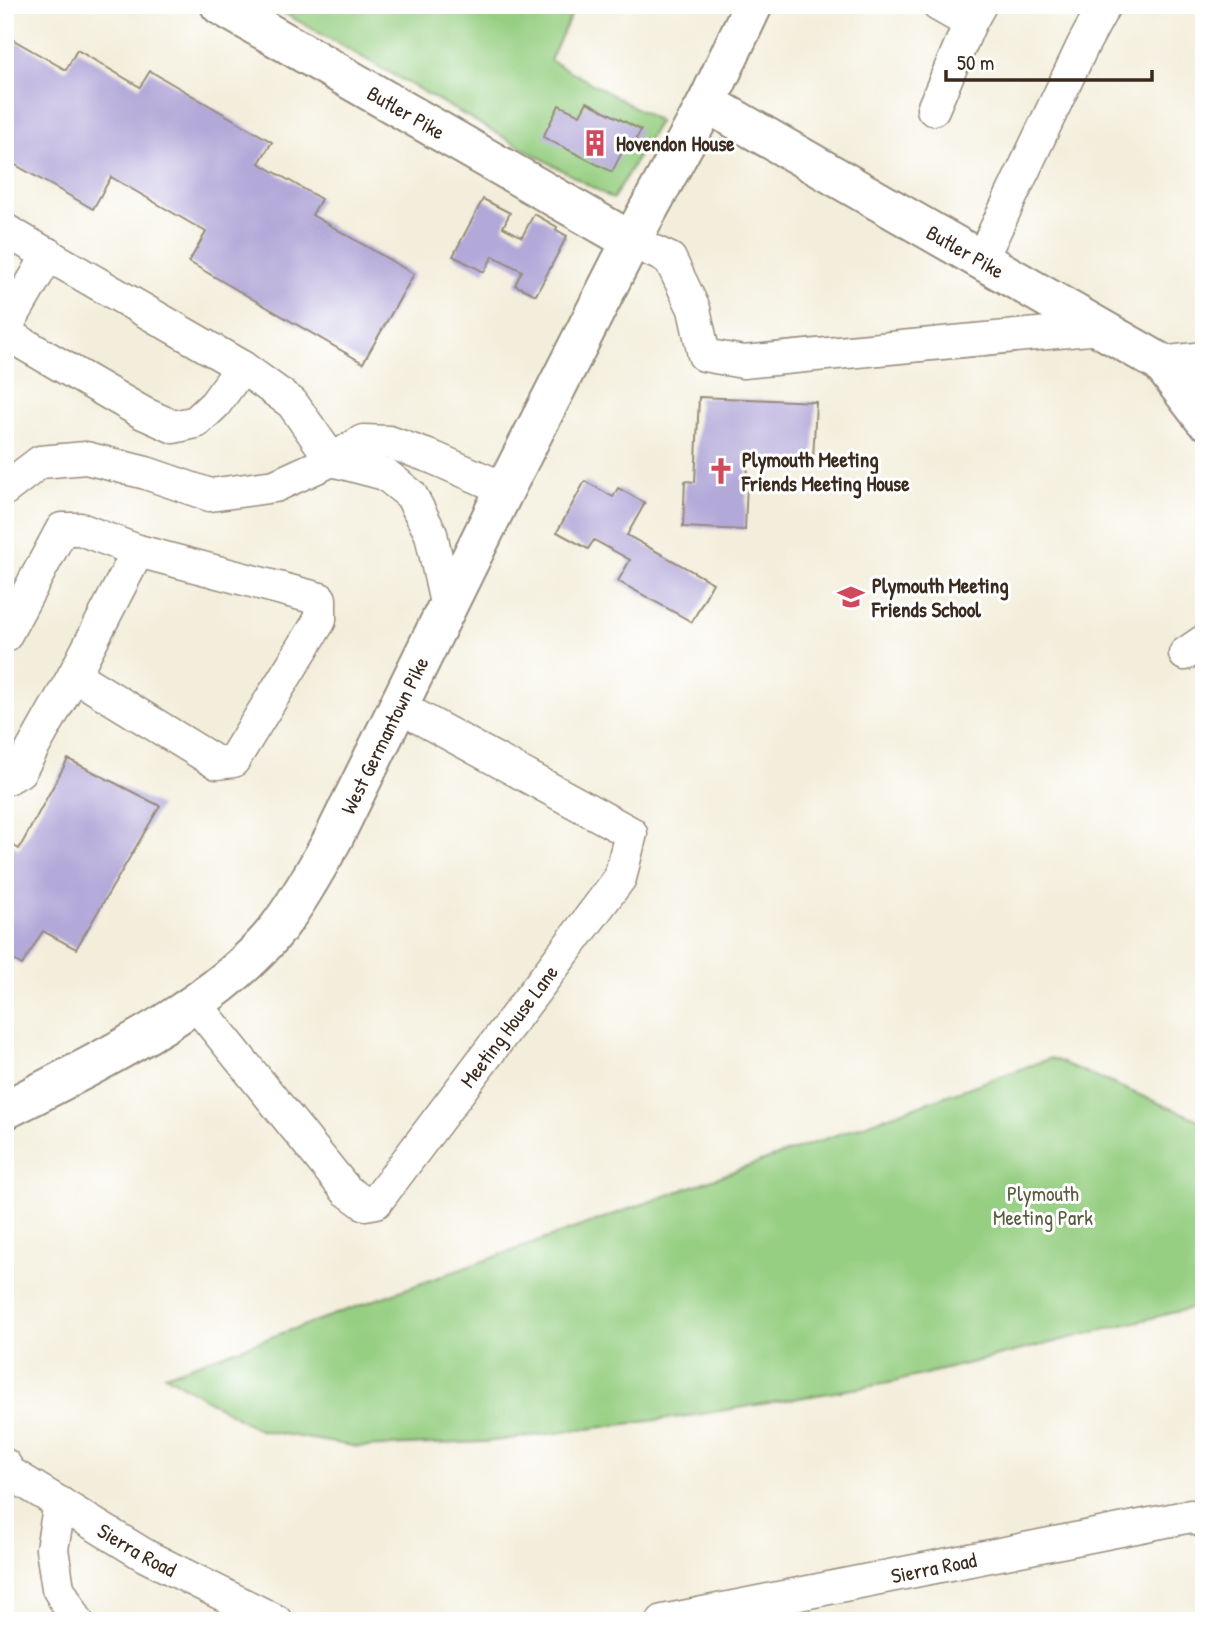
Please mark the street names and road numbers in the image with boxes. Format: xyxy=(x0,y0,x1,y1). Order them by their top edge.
street label: Butler Pike xyxy=(362,78,451,146)
street label: Butler Pike xyxy=(921,217,1010,285)
street label: West Germantown Pike xyxy=(333,652,435,819)
street label: Meeting House Lane xyxy=(453,959,564,1093)
street label: Sierra Road xyxy=(92,1516,182,1583)
street label: Sierra Road xyxy=(888,1545,979,1590)

